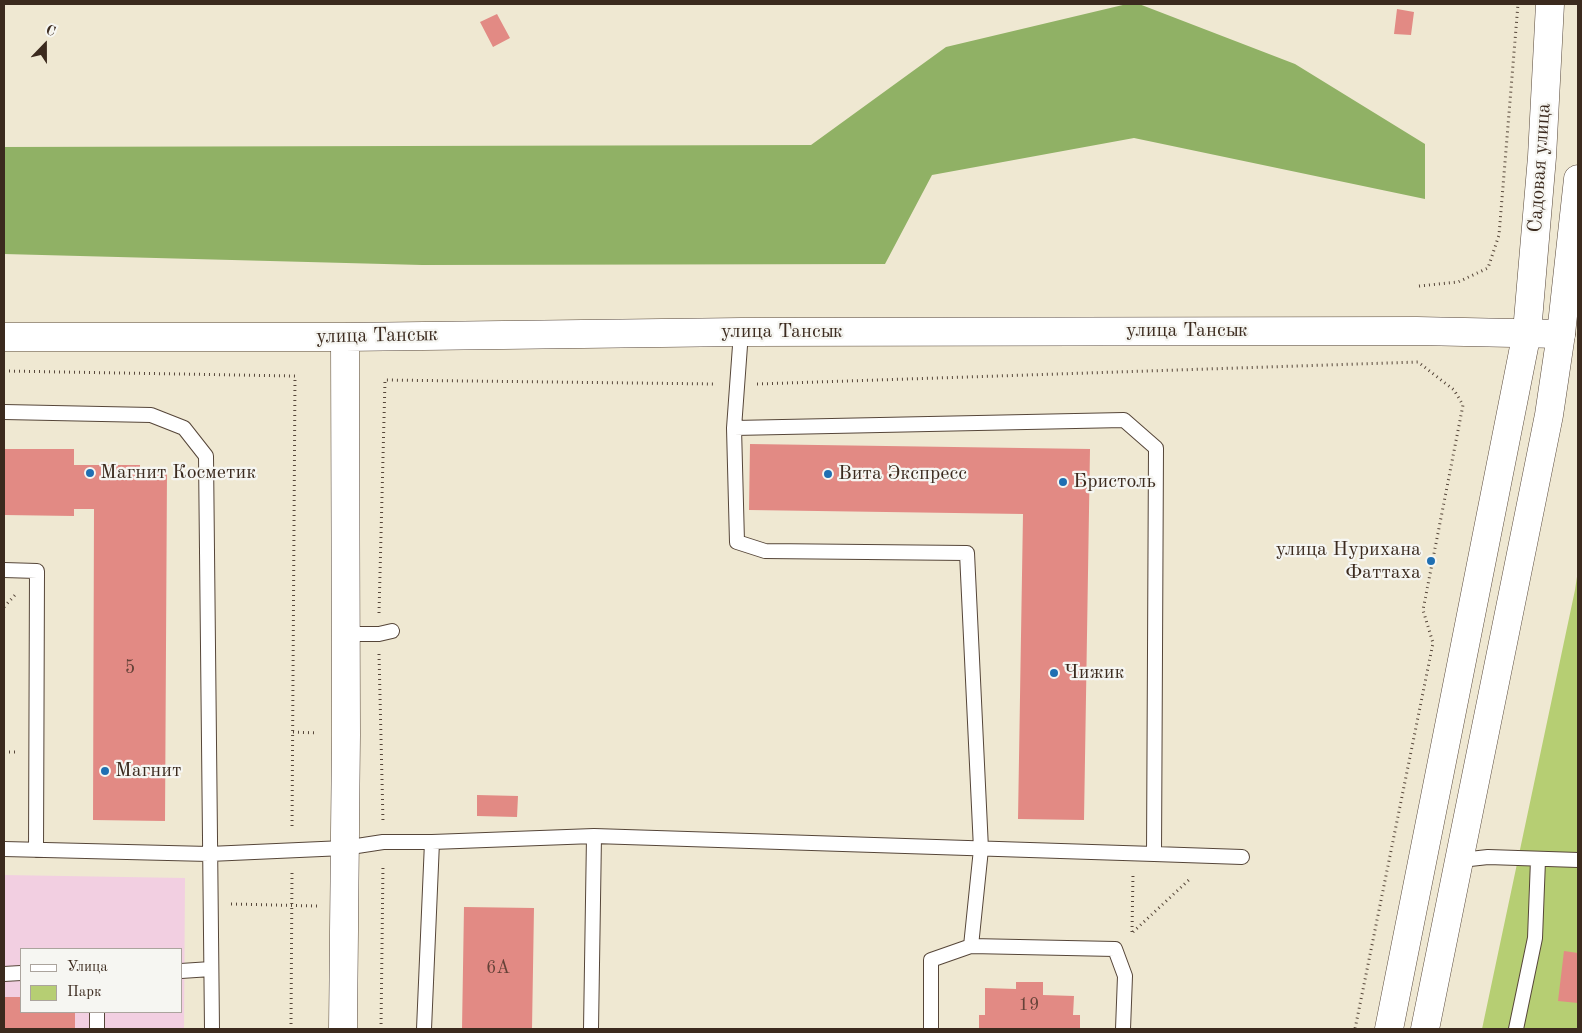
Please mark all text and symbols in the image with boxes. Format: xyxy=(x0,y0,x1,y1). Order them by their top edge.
north arrow xyxy=(20,20,70,70)
text: С xyxy=(44,23,58,39)
street label: Садовая улица xyxy=(1524,103,1556,233)
street label: улица Тансык xyxy=(1126,319,1248,343)
street label: улица Тансык xyxy=(721,320,843,344)
street label: улица Тансык xyxy=(316,323,438,349)
place label: Магнит Косметик xyxy=(100,461,256,485)
place label: Вита Экспресс xyxy=(838,462,967,486)
marker: Магнит Косметик xyxy=(84,467,96,479)
marker: Вита Экспресс xyxy=(822,468,834,480)
place label: Бристоль xyxy=(1073,470,1156,494)
marker: Бристоль xyxy=(1057,476,1069,488)
place label: улица Нурихана Фаттаха xyxy=(1276,538,1421,585)
marker: улица Нурихана Фаттаха xyxy=(1425,555,1437,567)
house number: 5 xyxy=(125,657,135,679)
place label: Чижик xyxy=(1064,661,1125,685)
marker: Чижик xyxy=(1048,667,1060,679)
place label: Магнит xyxy=(115,759,182,783)
marker: Магнит xyxy=(99,765,111,777)
legend xyxy=(20,948,182,1013)
house number: 6А xyxy=(486,957,510,979)
text: Улица xyxy=(67,960,108,975)
text: Парк xyxy=(67,985,102,1000)
house number: 19 xyxy=(1019,994,1039,1016)

